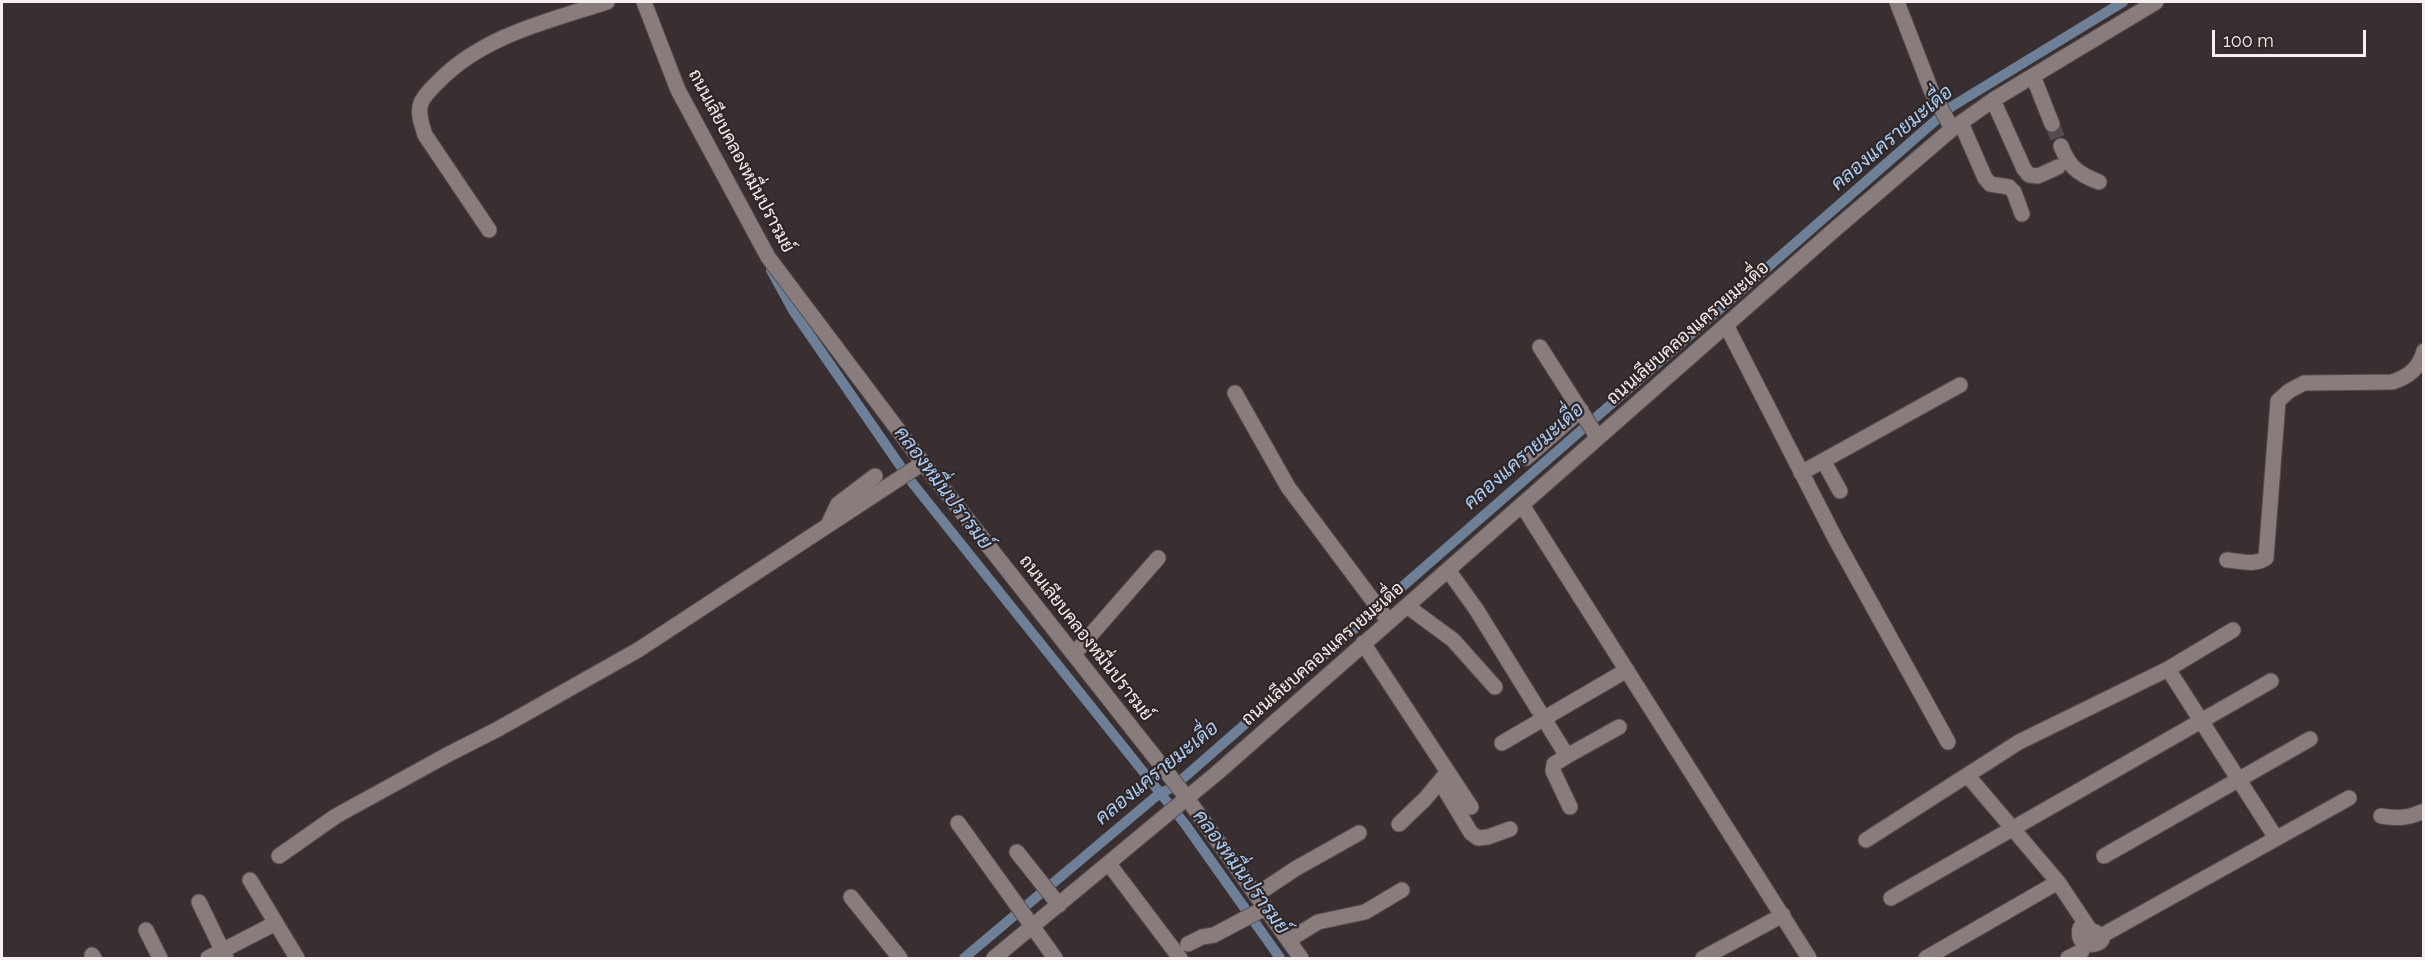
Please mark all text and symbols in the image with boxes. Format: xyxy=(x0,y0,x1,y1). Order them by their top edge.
scale bar xyxy=(2215,18,2370,56)
text: 100 m xyxy=(2223,30,2274,51)
street label: ถนนเลียบคลองหมื่นปรารมย์ xyxy=(683,66,799,256)
water label: คลองแครายมะเดื่อ xyxy=(1826,80,1958,196)
street label: ถนนเลียบคลองแครายมะเดื่อ xyxy=(1602,257,1774,409)
water label: คลองแครายมะเดื่อ xyxy=(1459,397,1589,515)
water label: คลองหมื่นปรารมย์ xyxy=(889,422,997,554)
street label: ถนนเลียบคลองหมื่นปรารมย์ xyxy=(1015,551,1157,725)
street label: ถนนเลียบคลองแครายมะเดื่อ xyxy=(1237,578,1409,730)
water label: คลองแครายมะเดื่อ xyxy=(1091,716,1223,830)
water label: คลองหมื่นปรารมย์ xyxy=(1188,805,1294,939)

